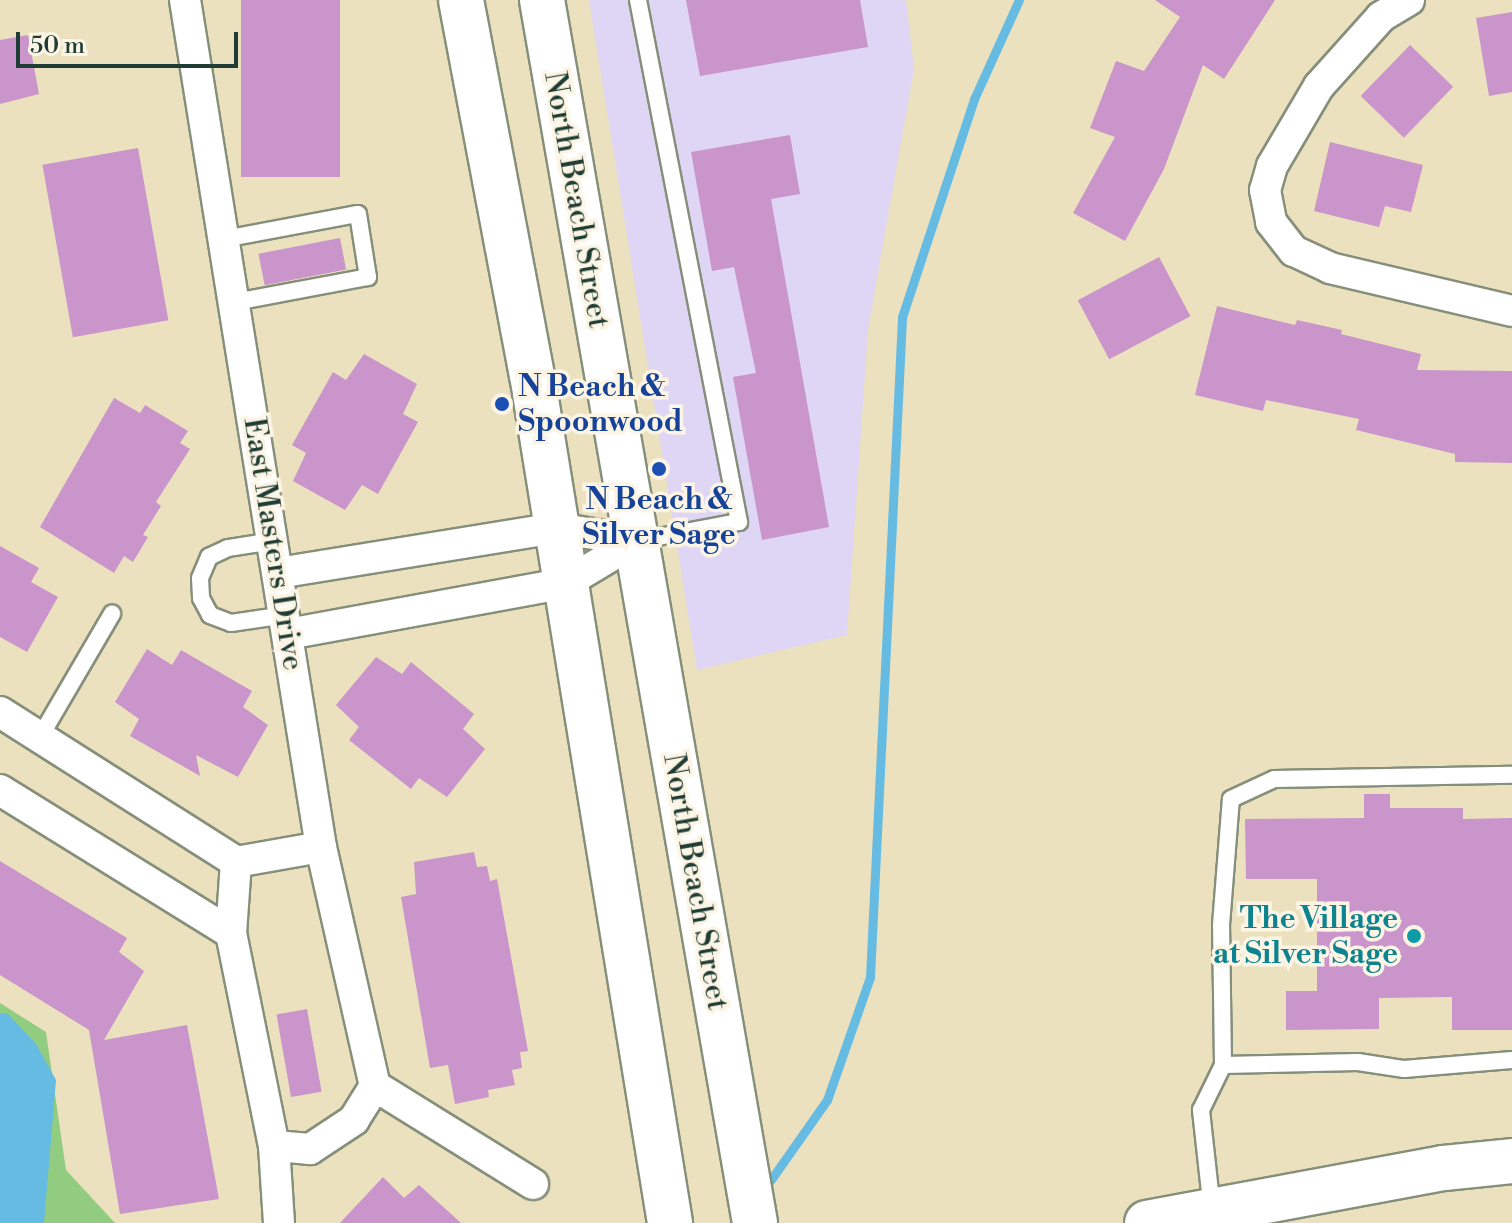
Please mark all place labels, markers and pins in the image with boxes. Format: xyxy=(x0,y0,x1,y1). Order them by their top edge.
place label: N Beach & Spoonwood xyxy=(518,369,683,440)
marker: N Beach & Spoonwood xyxy=(493,395,511,413)
marker: N Beach & Silver Sage xyxy=(650,460,668,478)
place label: N Beach & Silver Sage xyxy=(582,482,736,552)
place label: The Village at Silver Sage xyxy=(1213,901,1398,972)
marker: The Village at Silver Sage xyxy=(1405,927,1423,945)

